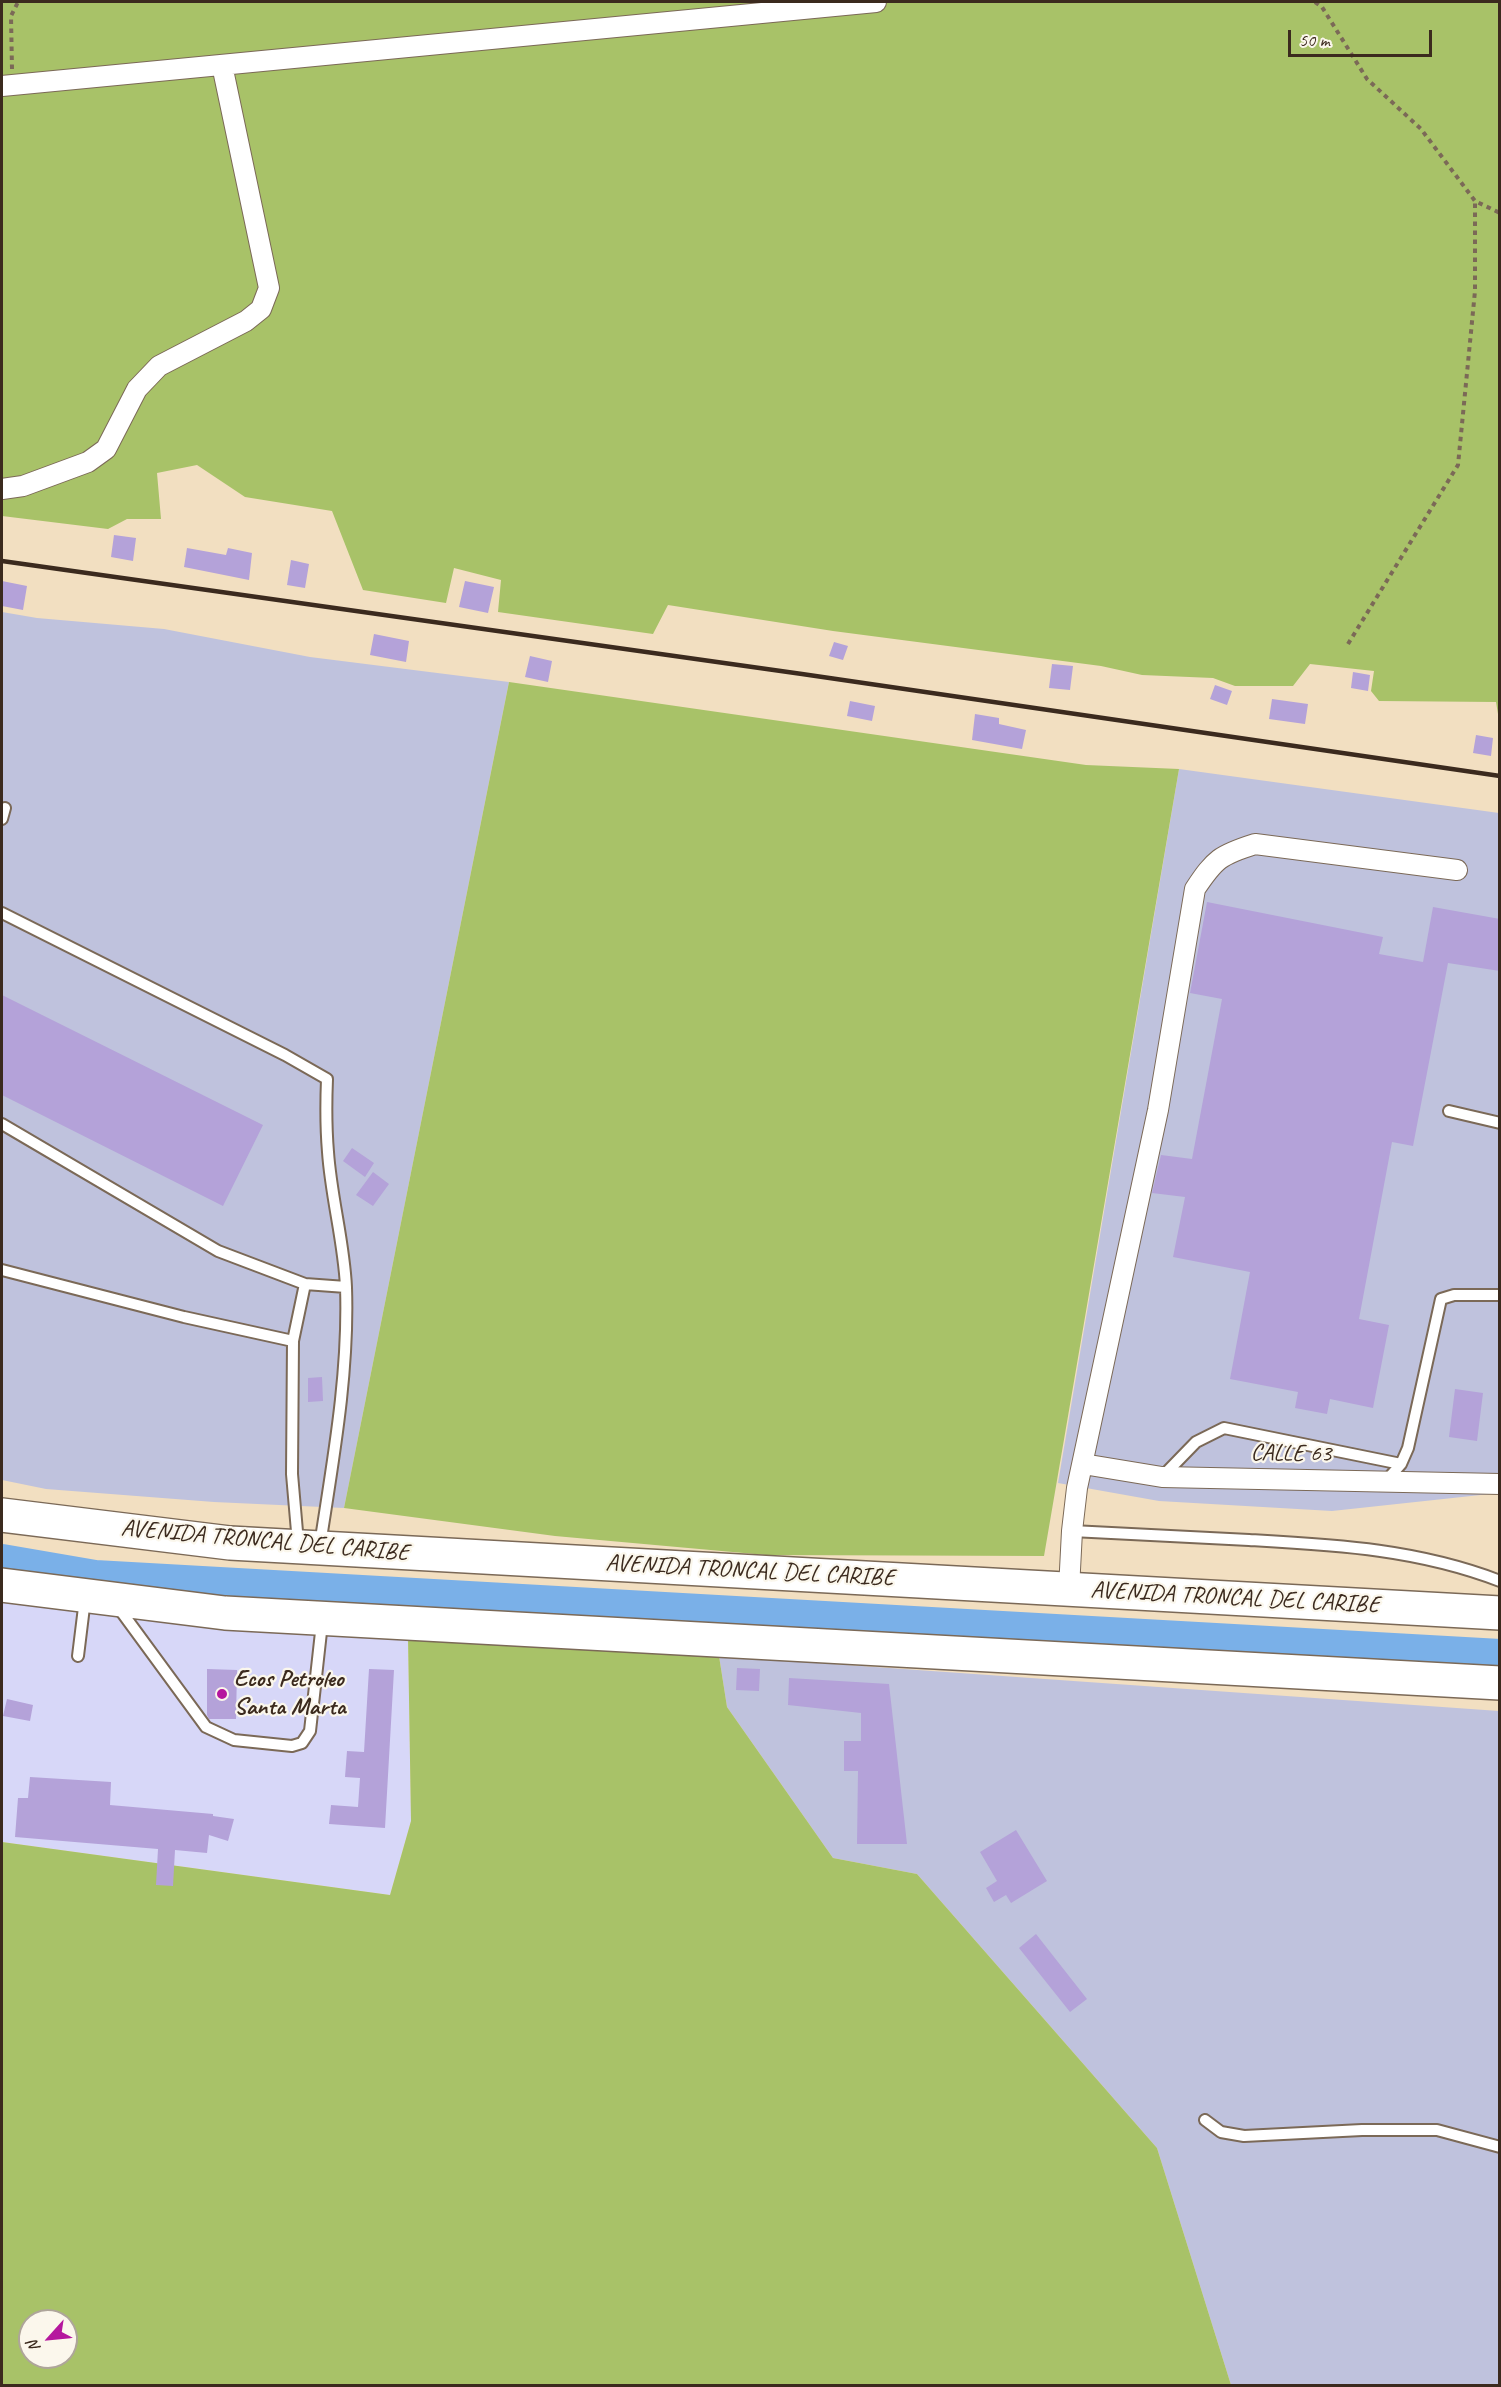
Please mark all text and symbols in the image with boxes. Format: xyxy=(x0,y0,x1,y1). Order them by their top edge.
scale bar xyxy=(1291,18,1435,56)
text: 50 m xyxy=(1299,29,1330,51)
street label: CALLE 63 xyxy=(1250,1439,1332,1469)
street label: AVENIDA TRONCAL DEL CARIBE xyxy=(120,1514,410,1568)
street label: AVENIDA TRONCAL DEL CARIBE xyxy=(605,1549,895,1593)
street label: AVENIDA TRONCAL DEL CARIBE xyxy=(1090,1576,1380,1620)
place label: Ecos Petroleo Santa Marta xyxy=(234,1666,346,1722)
marker: Ecos Petroleo Santa Marta xyxy=(215,1687,229,1701)
north arrow xyxy=(18,2309,78,2369)
text: N xyxy=(23,2337,45,2355)

